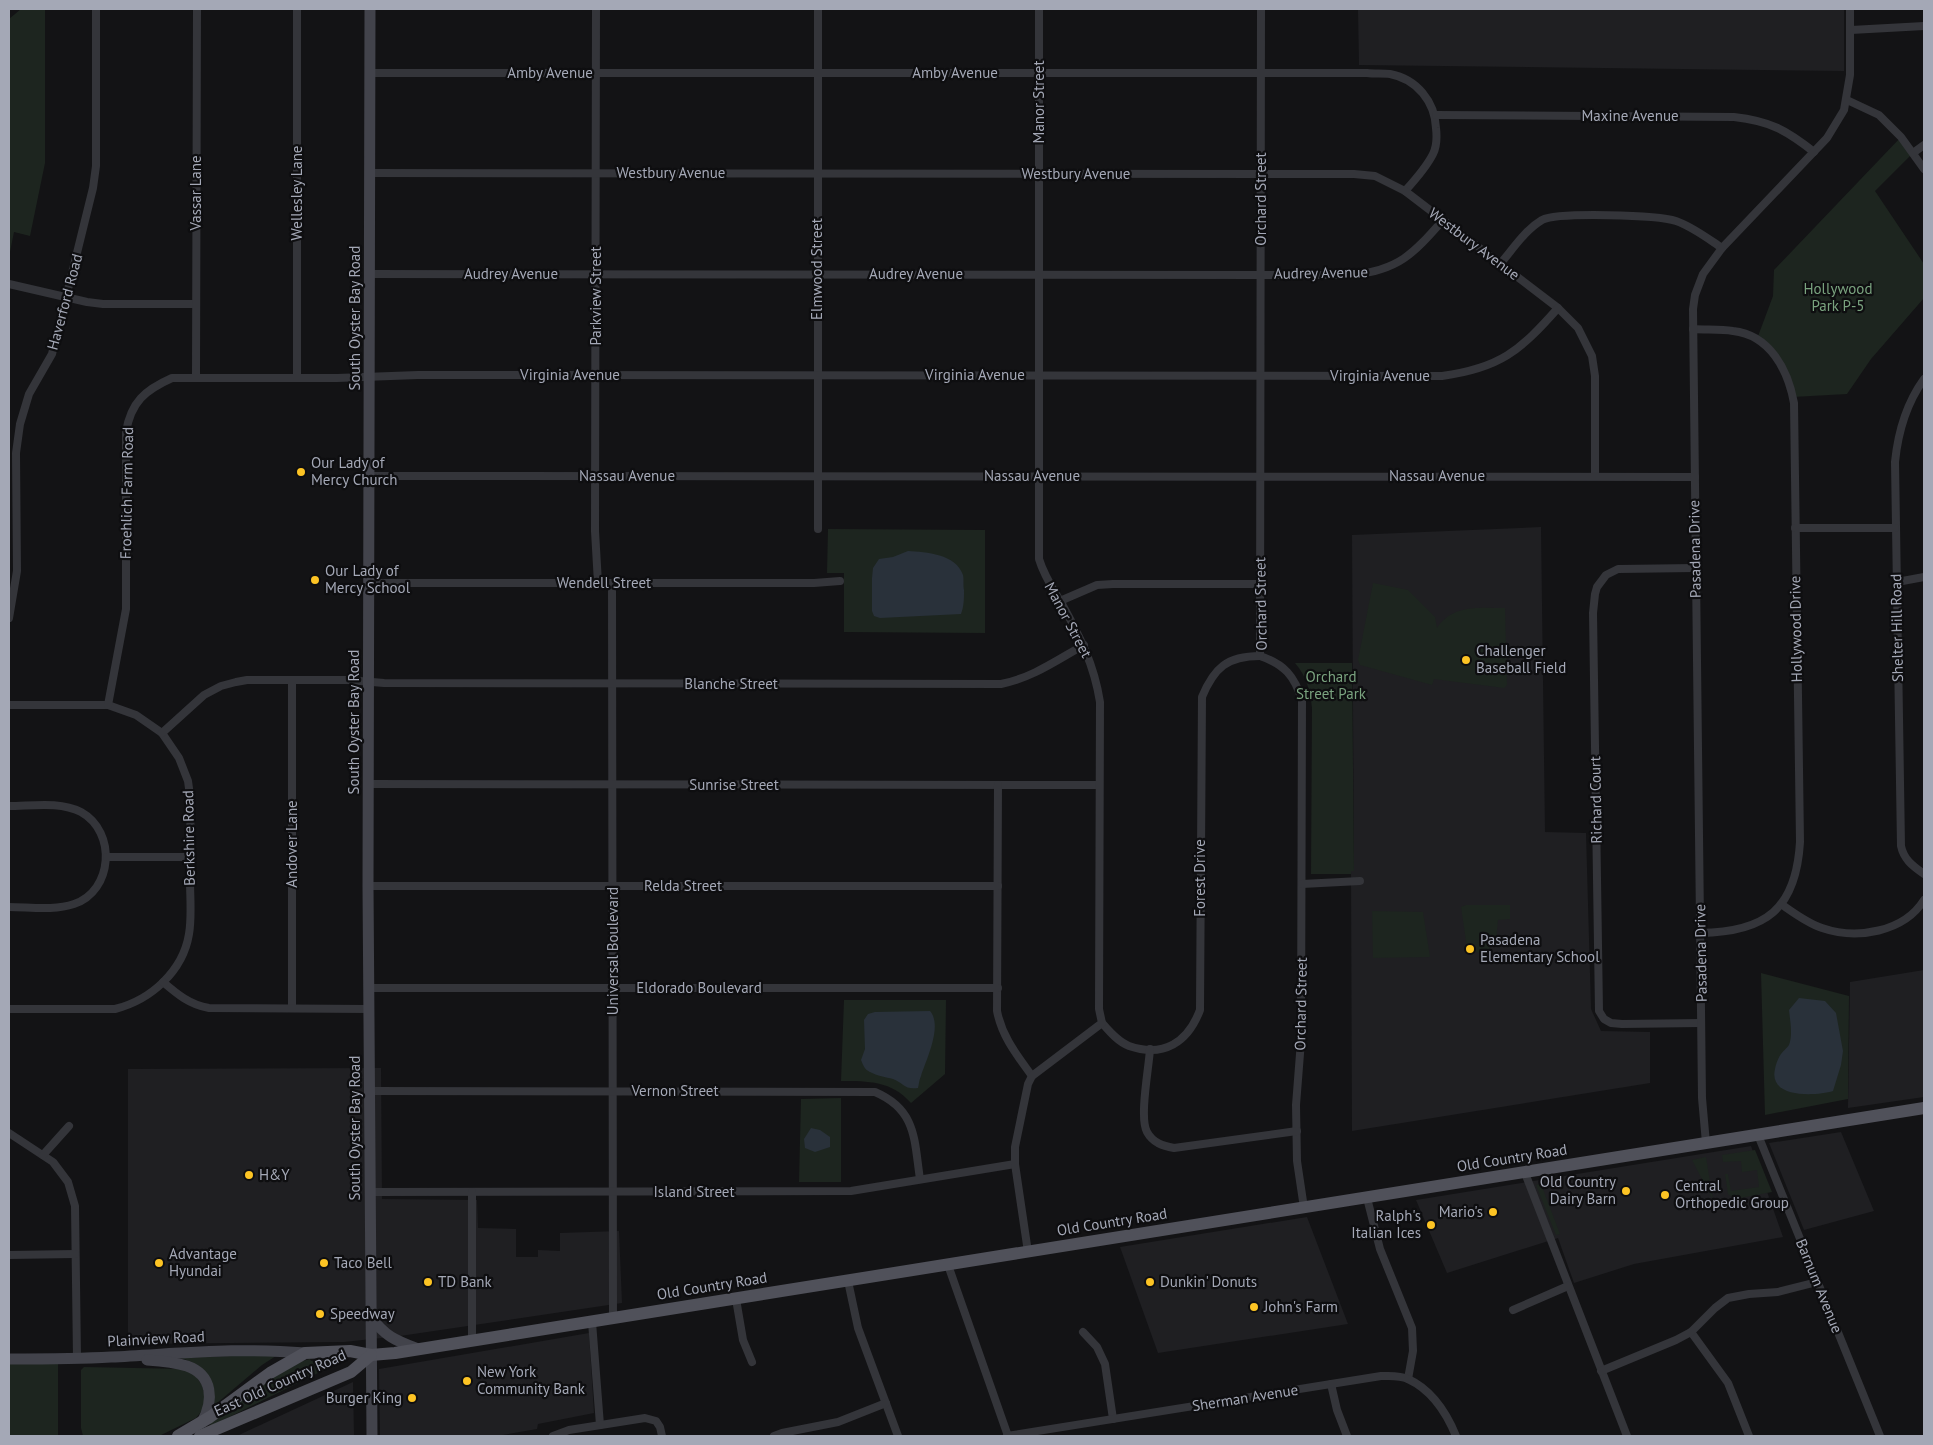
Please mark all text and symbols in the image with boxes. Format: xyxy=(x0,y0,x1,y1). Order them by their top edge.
street label: Manor Street xyxy=(1029,61,1048,143)
street label: Amby Avenue xyxy=(507,63,593,82)
street label: Amby Avenue xyxy=(912,63,998,82)
street label: Maxine Avenue xyxy=(1581,106,1679,125)
street label: Wellesley Lane xyxy=(287,146,306,240)
street label: Orchard Street xyxy=(1251,152,1270,246)
street label: Vassar Lane xyxy=(186,155,205,232)
street label: Westbury Avenue xyxy=(617,163,725,182)
street label: Westbury Avenue xyxy=(1022,164,1130,183)
street label: Westbury Avenue xyxy=(1425,203,1524,284)
street label: Elmwood Street xyxy=(807,218,826,320)
street label: South Oyster Bay Road xyxy=(345,246,364,390)
street label: Parkview Street xyxy=(586,246,605,346)
street label: Haverford Road xyxy=(43,252,86,352)
street label: Audrey Avenue xyxy=(1274,262,1368,283)
street label: Audrey Avenue xyxy=(464,264,558,283)
street label: Audrey Avenue xyxy=(869,264,963,283)
park label: Hollywood Park P-5 xyxy=(1804,279,1872,315)
street label: Virginia Avenue xyxy=(519,365,620,384)
street label: Virginia Avenue xyxy=(924,365,1025,384)
street label: Virginia Avenue xyxy=(1329,366,1430,385)
street label: Froehlich Farm Road xyxy=(116,427,137,559)
place label: Our Lady of Mercy Church xyxy=(311,453,398,489)
marker: Our Lady of Mercy Church xyxy=(295,466,307,478)
street label: Nassau Avenue xyxy=(579,466,675,485)
street label: Nassau Avenue xyxy=(984,466,1080,485)
street label: Nassau Avenue xyxy=(1389,466,1485,485)
street label: Pasadena Drive xyxy=(1684,500,1705,598)
street label: Orchard Street xyxy=(1250,557,1271,651)
place label: Our Lady of Mercy School xyxy=(325,561,411,597)
street label: Wendell Street xyxy=(557,573,651,592)
marker: Our Lady of Mercy School xyxy=(309,574,321,586)
street label: Shelter Hill Road xyxy=(1886,574,1907,682)
street label: Hollywood Drive xyxy=(1785,576,1806,682)
street label: Manor Street xyxy=(1041,579,1096,661)
place label: Challenger Baseball Field xyxy=(1476,641,1566,677)
street label: South Oyster Bay Road xyxy=(344,650,363,794)
marker: Challenger Baseball Field xyxy=(1460,654,1472,666)
park label: Orchard Street Park xyxy=(1296,667,1367,703)
street label: Blanche Street xyxy=(684,674,778,693)
street label: Richard Court xyxy=(1585,756,1606,844)
street label: Sunrise Street xyxy=(689,775,779,794)
street label: Berkshire Road xyxy=(178,790,199,886)
street label: Andover Lane xyxy=(282,800,301,888)
street label: Forest Drive xyxy=(1190,839,1209,917)
street label: Relda Street xyxy=(644,876,722,895)
street label: Universal Boulevard xyxy=(603,887,622,1015)
street label: Pasadena Drive xyxy=(1690,904,1711,1002)
place label: Pasadena Elementary School xyxy=(1480,930,1600,966)
marker: Pasadena Elementary School xyxy=(1464,943,1476,955)
street label: Orchard Street xyxy=(1290,957,1311,1051)
street label: Eldorado Boulevard xyxy=(636,978,762,997)
street label: South Oyster Bay Road xyxy=(345,1056,364,1200)
street label: Vernon Street xyxy=(630,1081,719,1100)
street label: Old Country Road xyxy=(1455,1139,1568,1176)
place label: H&Y xyxy=(259,1165,290,1184)
marker: H&Y xyxy=(243,1169,255,1181)
place label: Old Country Dairy Barn xyxy=(1540,1172,1616,1208)
place label: Central Orthopedic Group xyxy=(1675,1176,1789,1212)
street label: Island Street xyxy=(653,1182,735,1201)
marker: Old Country Dairy Barn xyxy=(1620,1185,1632,1197)
marker: Central Orthopedic Group xyxy=(1659,1189,1671,1201)
place label: Mario's xyxy=(1439,1202,1483,1221)
street label: Old Country Road xyxy=(1055,1203,1168,1240)
place label: Ralph's Italian Ices xyxy=(1351,1206,1421,1242)
marker: Mario's xyxy=(1487,1206,1499,1218)
marker: Ralph's Italian Ices xyxy=(1425,1219,1437,1231)
street label: Barnum Avenue xyxy=(1792,1236,1847,1336)
place label: Advantage Hyundai xyxy=(169,1244,237,1280)
place label: Taco Bell xyxy=(334,1253,392,1272)
marker: Advantage Hyundai xyxy=(153,1257,165,1269)
marker: Taco Bell xyxy=(318,1257,330,1269)
street label: Old Country Road xyxy=(655,1267,768,1304)
place label: TD Bank xyxy=(438,1272,493,1291)
place label: Dunkin' Donuts xyxy=(1160,1272,1257,1291)
marker: TD Bank xyxy=(422,1276,434,1288)
marker: Dunkin' Donuts xyxy=(1144,1276,1156,1288)
place label: John's Farm xyxy=(1263,1297,1338,1316)
marker: John's Farm xyxy=(1248,1301,1260,1313)
place label: Speedway xyxy=(330,1304,395,1323)
marker: Speedway xyxy=(314,1308,326,1320)
street label: Plainview Road xyxy=(107,1326,205,1351)
street label: East Old Country Road xyxy=(211,1345,349,1420)
place label: New York Community Bank xyxy=(477,1362,586,1398)
marker: New York Community Bank xyxy=(461,1375,473,1387)
street label: Sherman Avenue xyxy=(1191,1380,1299,1415)
place label: Burger King xyxy=(326,1388,402,1407)
marker: Burger King xyxy=(406,1392,418,1404)

